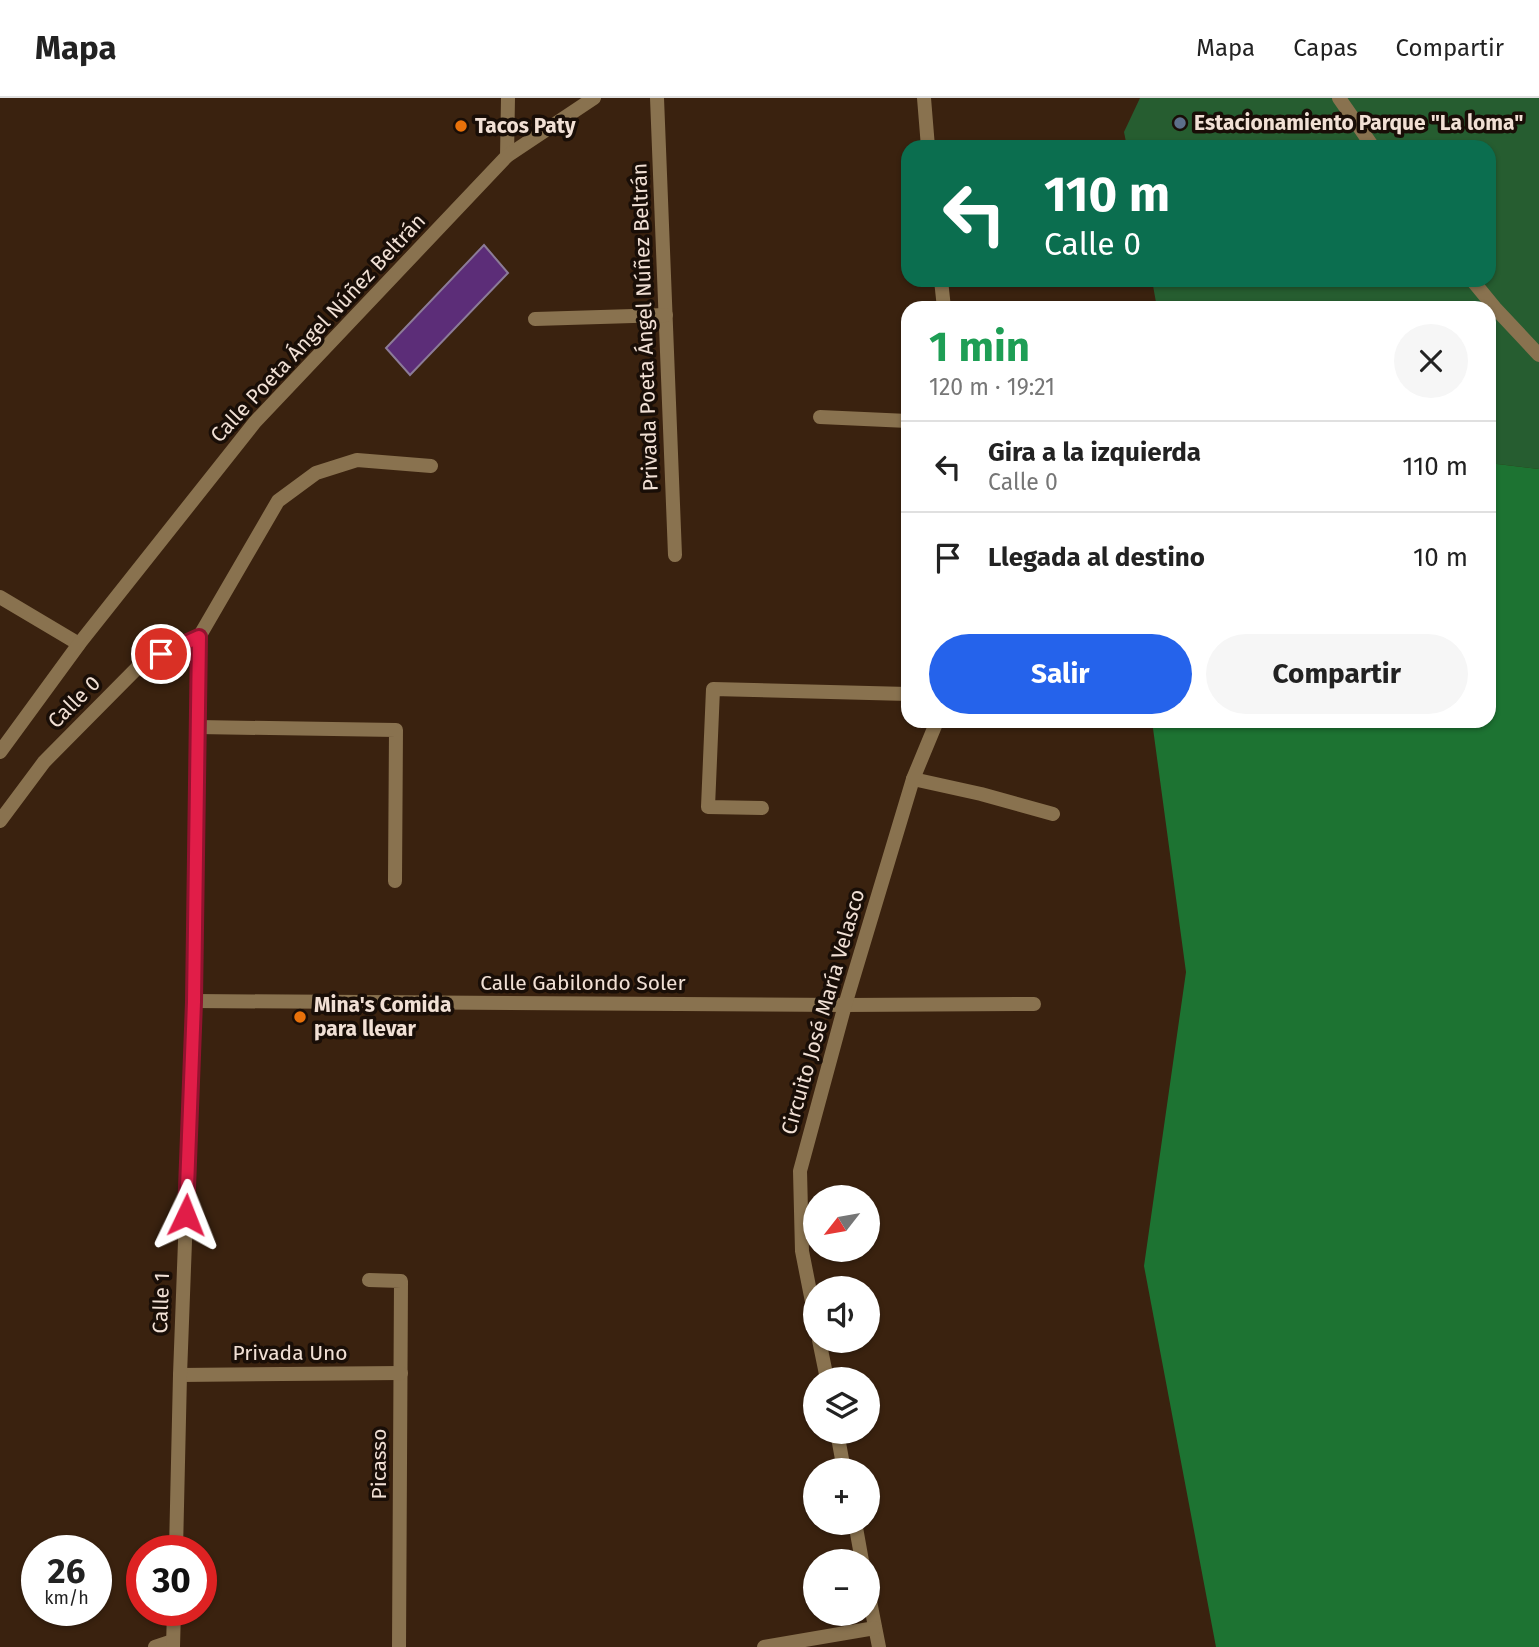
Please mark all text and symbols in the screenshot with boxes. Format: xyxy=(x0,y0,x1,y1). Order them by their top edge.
text: Mapa xyxy=(35,28,116,68)
text: Mapa xyxy=(1196,34,1255,62)
text: Capas xyxy=(1293,34,1357,62)
text: Compartir xyxy=(1395,34,1504,62)
place label: Estacionamiento Parque "La loma" xyxy=(1194,110,1524,136)
place label: Tacos Paty xyxy=(475,113,576,139)
marker: Estacionamiento Parque "La loma" xyxy=(1172,115,1188,131)
marker: Tacos Paty xyxy=(453,118,469,134)
street label: Privada Poeta Ángel Núñez Beltrán xyxy=(626,162,664,492)
text: 110 m xyxy=(1044,165,1170,224)
icon: left xyxy=(929,168,1020,259)
street label: Calle Poeta Ángel Núñez Beltrán xyxy=(205,208,431,448)
text: Calle 0 xyxy=(1044,225,1141,263)
text: 1 min xyxy=(929,322,1030,372)
button: close xyxy=(1394,324,1468,398)
text: 120 m · 19:21 xyxy=(929,373,1055,401)
text: Gira a la izquierda xyxy=(988,437,1201,468)
icon: left xyxy=(929,448,967,486)
text: 110 m xyxy=(1402,451,1468,482)
text: Calle 0 xyxy=(988,468,1058,496)
icon: arrive xyxy=(929,539,967,577)
text: Llegada al destino xyxy=(988,542,1205,573)
text: 10 m xyxy=(1413,542,1468,573)
pin xyxy=(131,624,191,684)
button: Salir xyxy=(929,634,1192,714)
button: Compartir xyxy=(1206,634,1468,714)
icon: arrive xyxy=(142,635,180,673)
street label: Calle 0 xyxy=(42,670,106,734)
street label: Circuito José María Velasco xyxy=(775,886,871,1138)
street label: Calle Gabilondo Soler xyxy=(480,970,686,996)
place label: Mina's Comida para llevar xyxy=(314,992,451,1042)
marker: Mina's Comida para llevar xyxy=(292,1009,308,1025)
position arrow xyxy=(149,1178,223,1252)
north arrow xyxy=(803,1185,880,1262)
map controls xyxy=(803,1185,880,1626)
street label: Calle 1 xyxy=(147,1272,175,1334)
button: sound xyxy=(803,1276,880,1353)
street label: Privada Uno xyxy=(232,1340,348,1366)
button: layers xyxy=(803,1367,880,1444)
street label: Picasso xyxy=(366,1429,392,1499)
button: + xyxy=(803,1458,880,1535)
speed limit sign: 30 xyxy=(126,1535,217,1626)
button: − xyxy=(803,1549,880,1626)
text: 26 xyxy=(48,1550,85,1592)
text: km/h xyxy=(44,1587,89,1609)

